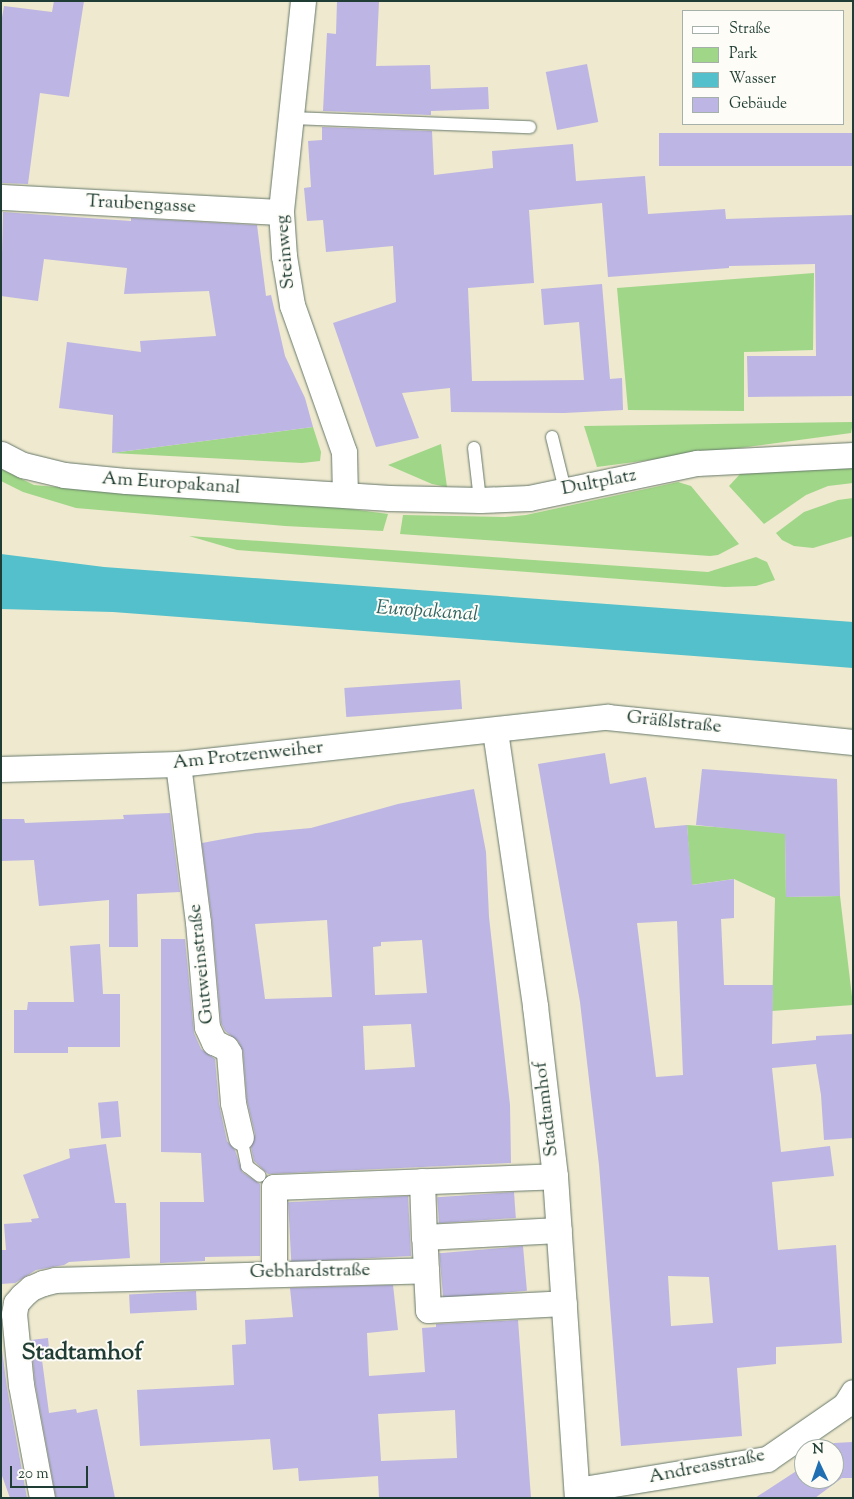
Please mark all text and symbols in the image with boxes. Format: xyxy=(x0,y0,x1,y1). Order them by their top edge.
legend xyxy=(682,10,844,125)
text: Straße xyxy=(729,19,771,40)
text: Park xyxy=(729,44,758,65)
text: Wasser xyxy=(729,69,776,90)
text: Gebäude xyxy=(729,94,787,115)
street label: Traubengasse xyxy=(85,191,197,219)
street label: Steinweg xyxy=(271,214,301,290)
street label: Dultplatz xyxy=(560,465,638,501)
street label: Am Europakanal xyxy=(101,468,241,500)
water label: Europakanal xyxy=(375,596,479,628)
street label: Gräßlstraße xyxy=(625,707,723,739)
street label: Am Protzenweiher xyxy=(172,737,324,775)
street label: Gutweinstraße xyxy=(184,903,220,1025)
street label: Stadtamhof xyxy=(530,1060,564,1158)
street label: Gebhardstraße xyxy=(249,1260,371,1284)
district label: Stadtamhof xyxy=(22,1340,142,1368)
north arrow xyxy=(794,1439,844,1489)
text: N xyxy=(812,1440,824,1460)
street label: Andreasstraße xyxy=(647,1445,767,1489)
scale bar xyxy=(12,1456,90,1488)
text: 20 m xyxy=(18,1464,49,1485)

